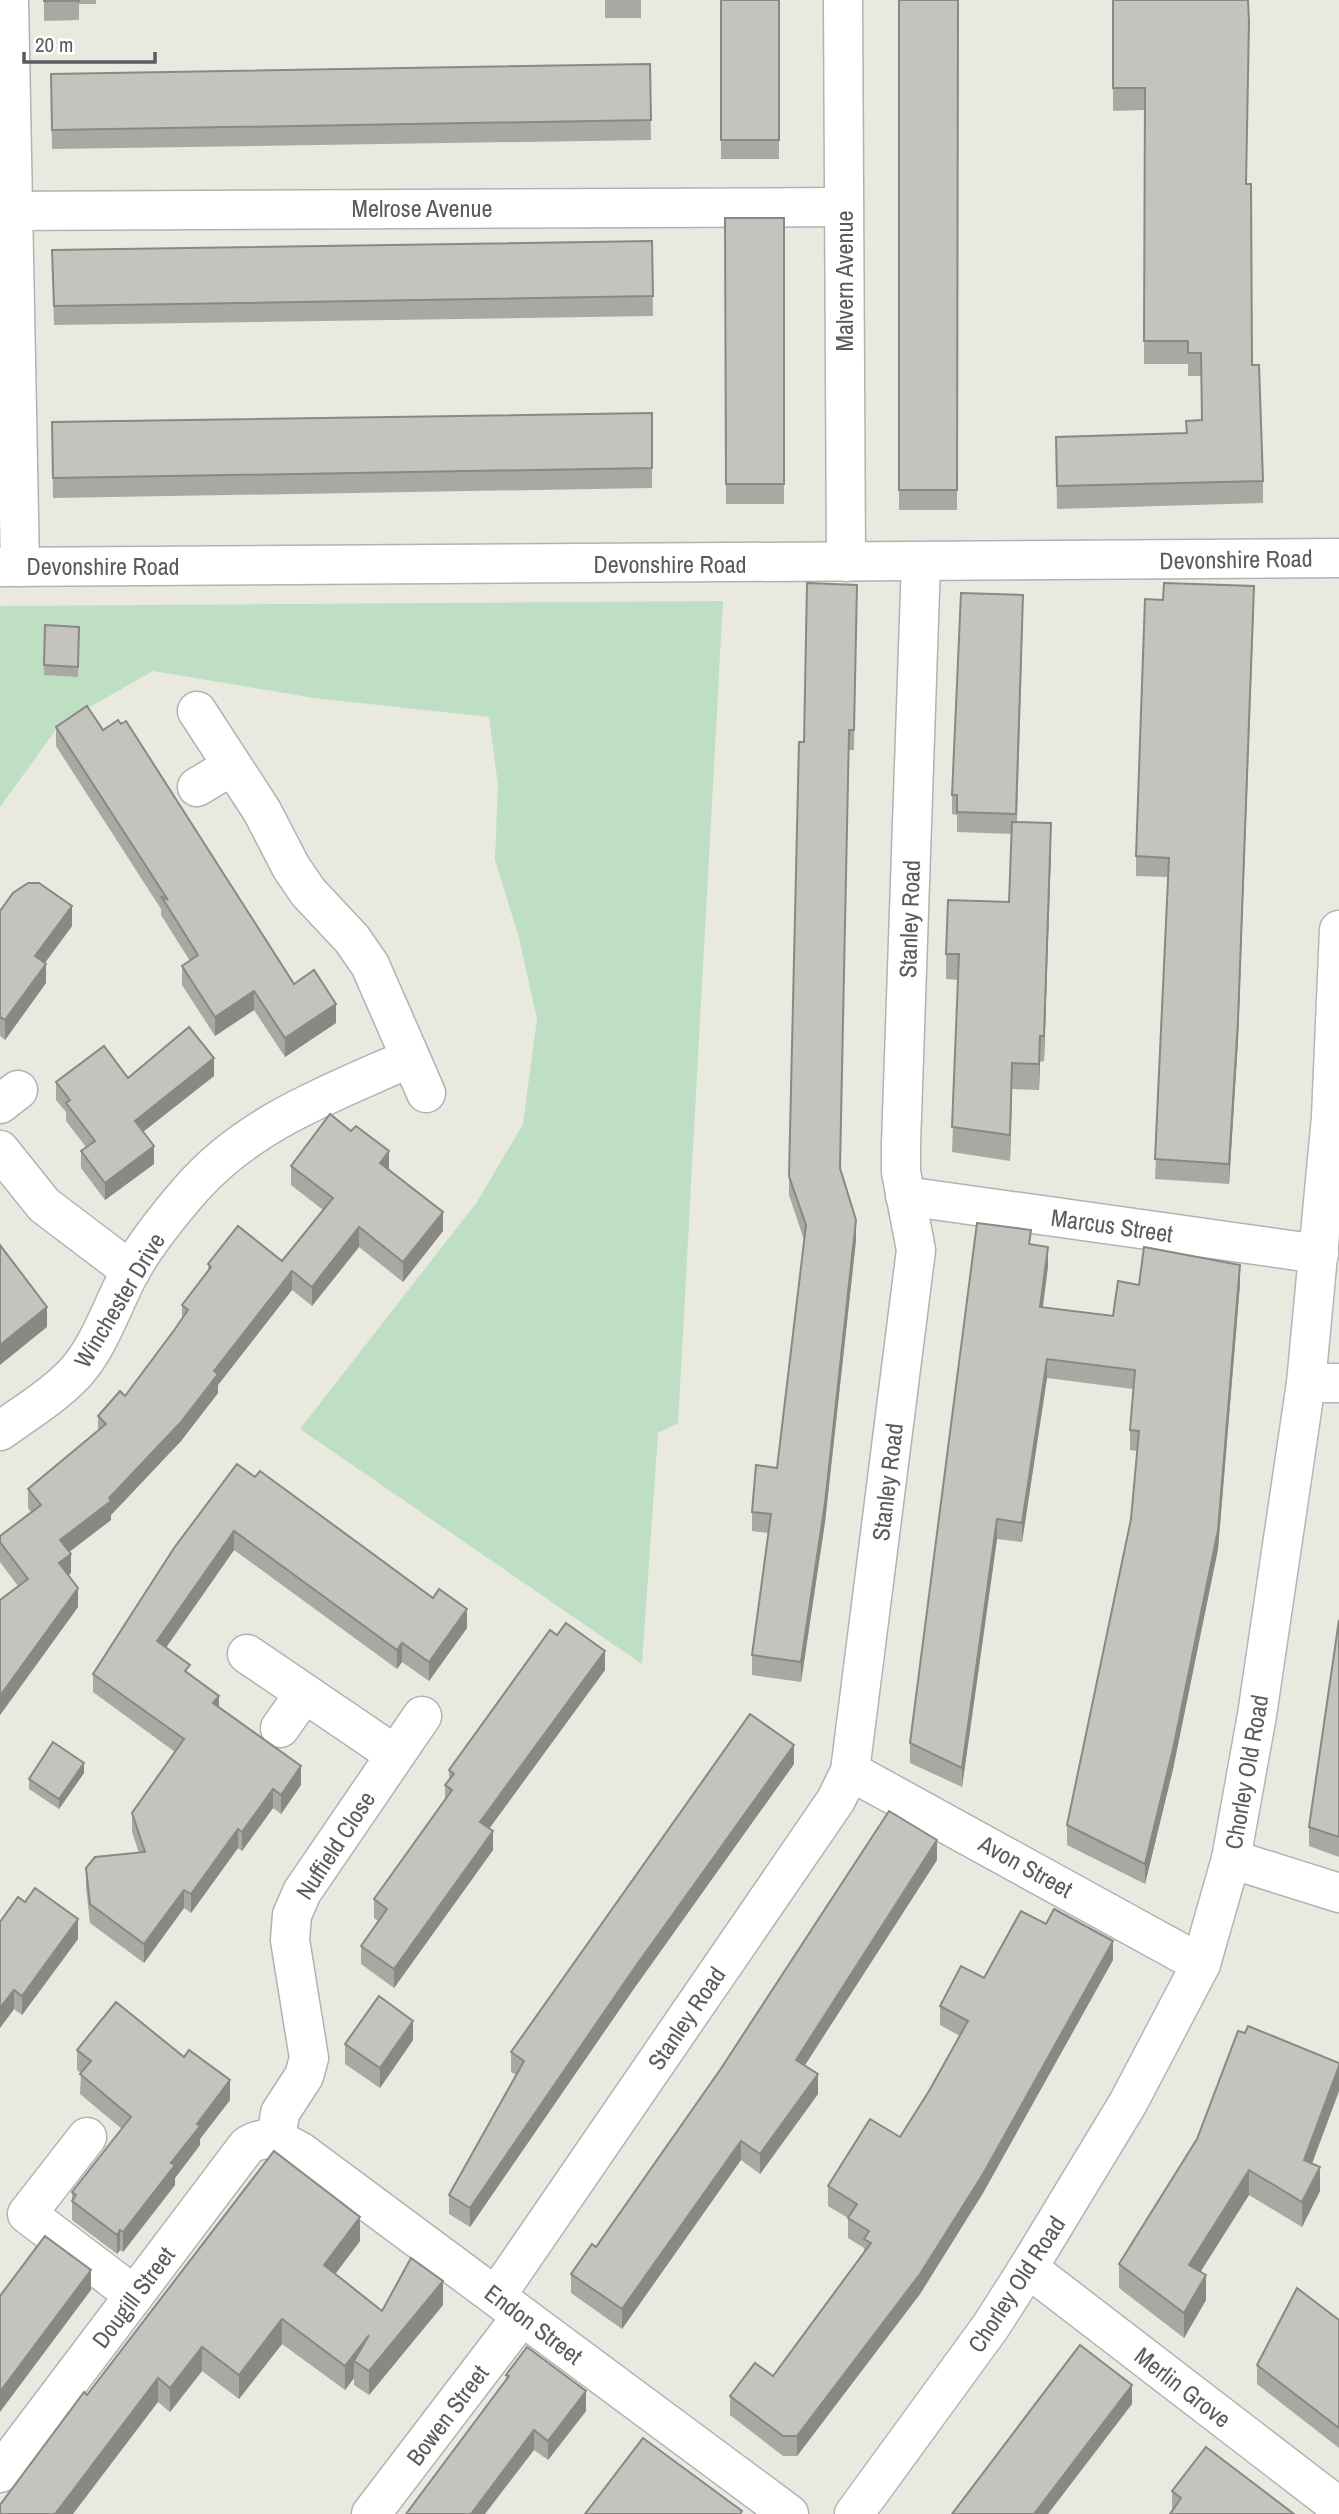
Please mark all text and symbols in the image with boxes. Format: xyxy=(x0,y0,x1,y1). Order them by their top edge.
scale bar xyxy=(24,21,156,65)
text: 20 m xyxy=(35,30,73,59)
street label: Melrose Avenue xyxy=(352,192,492,224)
street label: Malvern Avenue xyxy=(828,211,860,351)
street label: Devonshire Road xyxy=(1159,542,1313,576)
street label: Devonshire Road xyxy=(593,548,747,580)
street label: Devonshire Road xyxy=(26,550,180,582)
street label: Stanley Road xyxy=(891,859,927,979)
street label: Marcus Street xyxy=(1049,1201,1175,1249)
street label: Winchester Drive xyxy=(66,1227,172,1373)
street label: Stanley Road xyxy=(864,1421,910,1543)
street label: Chorley Old Road xyxy=(1217,1692,1275,1852)
street label: Nuffield Close xyxy=(288,1785,382,1905)
street label: Avon Street xyxy=(973,1827,1079,1905)
street label: Stanley Road xyxy=(640,1960,732,2076)
street label: Chorley Old Road xyxy=(960,2210,1072,2358)
street label: Dougill Street xyxy=(84,2239,182,2354)
street label: Endon Street xyxy=(478,2277,590,2372)
street label: Merlin Grove xyxy=(1128,2339,1238,2435)
street label: Bowen Street xyxy=(399,2358,496,2472)

